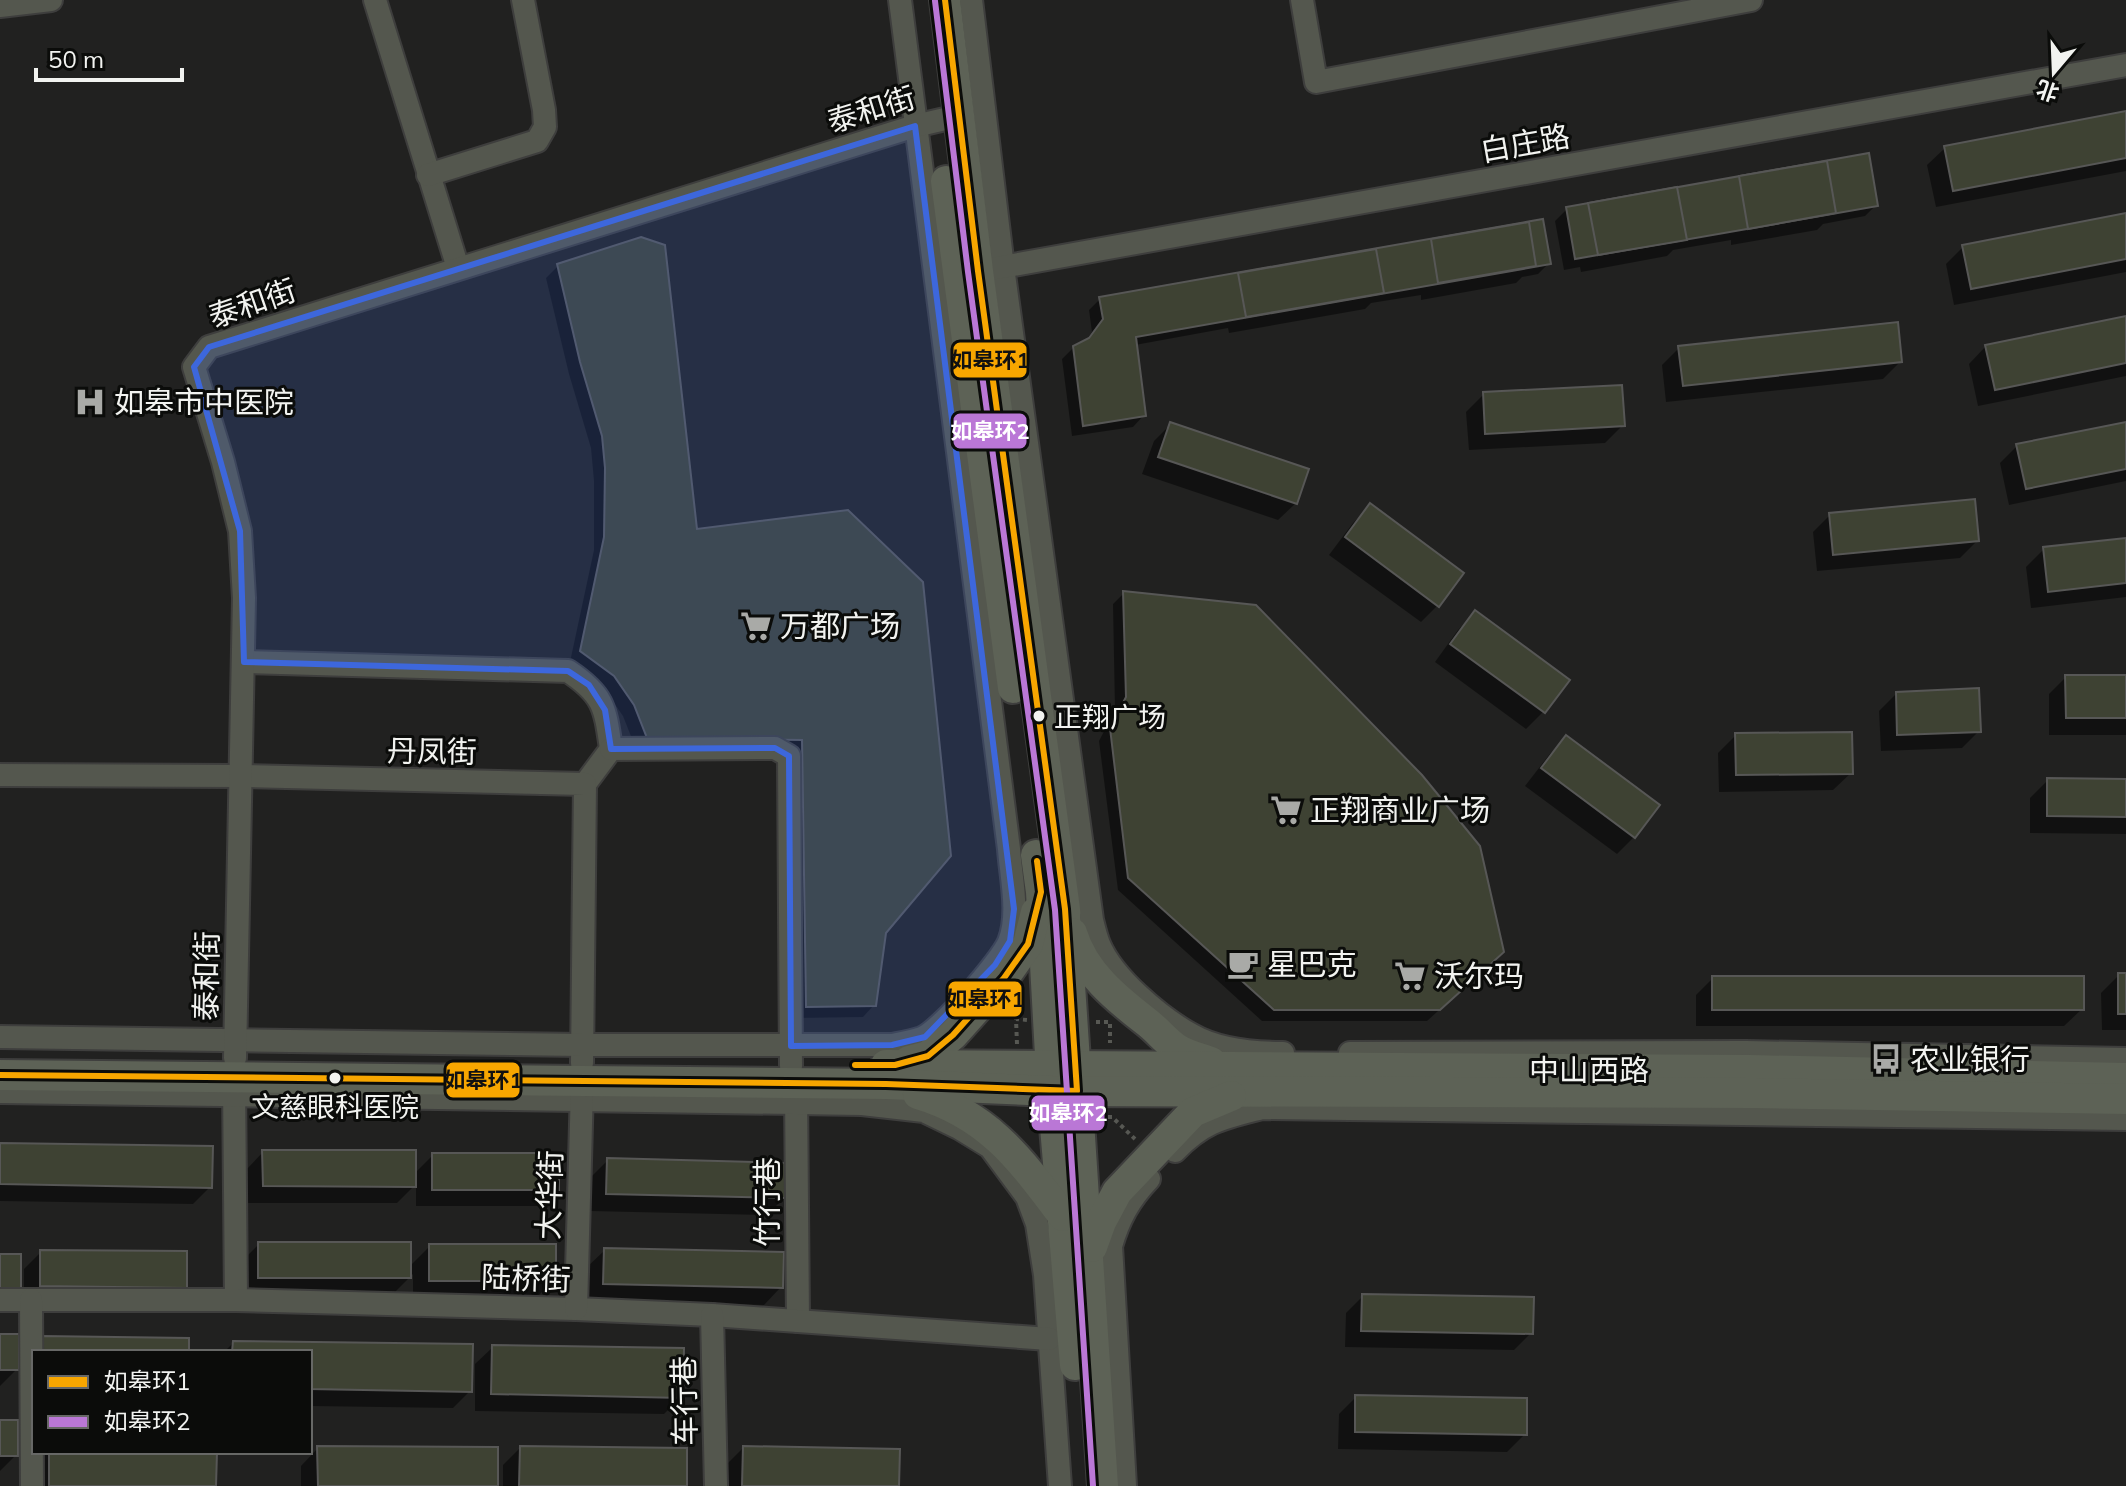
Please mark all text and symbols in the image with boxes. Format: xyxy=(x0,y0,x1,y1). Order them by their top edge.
scale bar xyxy=(36,32,182,82)
north arrow xyxy=(2014,32,2094,112)
text: 50 m xyxy=(48,44,104,74)
text: 北 xyxy=(2033,74,2062,108)
street label: 泰和街 xyxy=(822,78,920,140)
street label: 白庄路 xyxy=(1477,116,1573,170)
street label: 泰和街 xyxy=(203,270,301,336)
line badge: 如皋环1 xyxy=(952,341,1028,379)
text: 如皋环1 xyxy=(950,346,1030,374)
place label: 如皋市中医院 xyxy=(114,383,294,421)
hospital icon: 如皋市中医院 xyxy=(73,385,107,419)
line badge: 如皋环2 xyxy=(952,412,1028,450)
text: 如皋环2 xyxy=(950,417,1030,445)
place label: 万都广场 xyxy=(780,607,900,645)
supermarket icon: 万都广场 xyxy=(739,609,773,643)
place label: 正翔广场 xyxy=(1054,699,1166,734)
marker: 正翔广场 xyxy=(1031,708,1047,724)
street label: 丹凤街 xyxy=(387,731,477,771)
place label: 正翔商业广场 xyxy=(1310,791,1490,829)
supermarket icon: 正翔商业广场 xyxy=(1269,793,1303,827)
street label: 泰和街 xyxy=(186,931,226,1021)
place label: 星巴克 xyxy=(1267,945,1357,983)
cafe icon: 星巴克 xyxy=(1226,947,1260,981)
place label: 沃尔玛 xyxy=(1434,957,1524,995)
supermarket icon: 沃尔玛 xyxy=(1393,959,1427,993)
line badge: 如皋环1 xyxy=(947,980,1023,1018)
text: 如皋环1 xyxy=(945,985,1025,1013)
place label: 农业银行 xyxy=(1910,1040,2030,1078)
bus stop icon: 农业银行 xyxy=(1869,1042,1903,1076)
street label: 中山西路 xyxy=(1529,1051,1649,1089)
line badge: 如皋环1 xyxy=(445,1061,521,1099)
text: 如皋环1 xyxy=(443,1066,523,1094)
marker: 文慈眼科医院 xyxy=(327,1070,343,1086)
place label: 文慈眼科医院 xyxy=(251,1089,419,1124)
line badge: 如皋环2 xyxy=(1030,1094,1106,1132)
text: 如皋环2 xyxy=(1028,1099,1108,1127)
street label: 大华街 xyxy=(528,1149,570,1241)
street label: 竹行巷 xyxy=(748,1157,786,1247)
street label: 陆桥街 xyxy=(480,1257,572,1299)
legend xyxy=(32,1350,312,1454)
street label: 车行巷 xyxy=(664,1356,704,1446)
text: 如皋环1 xyxy=(104,1366,190,1396)
text: 如皋环2 xyxy=(104,1406,190,1436)

